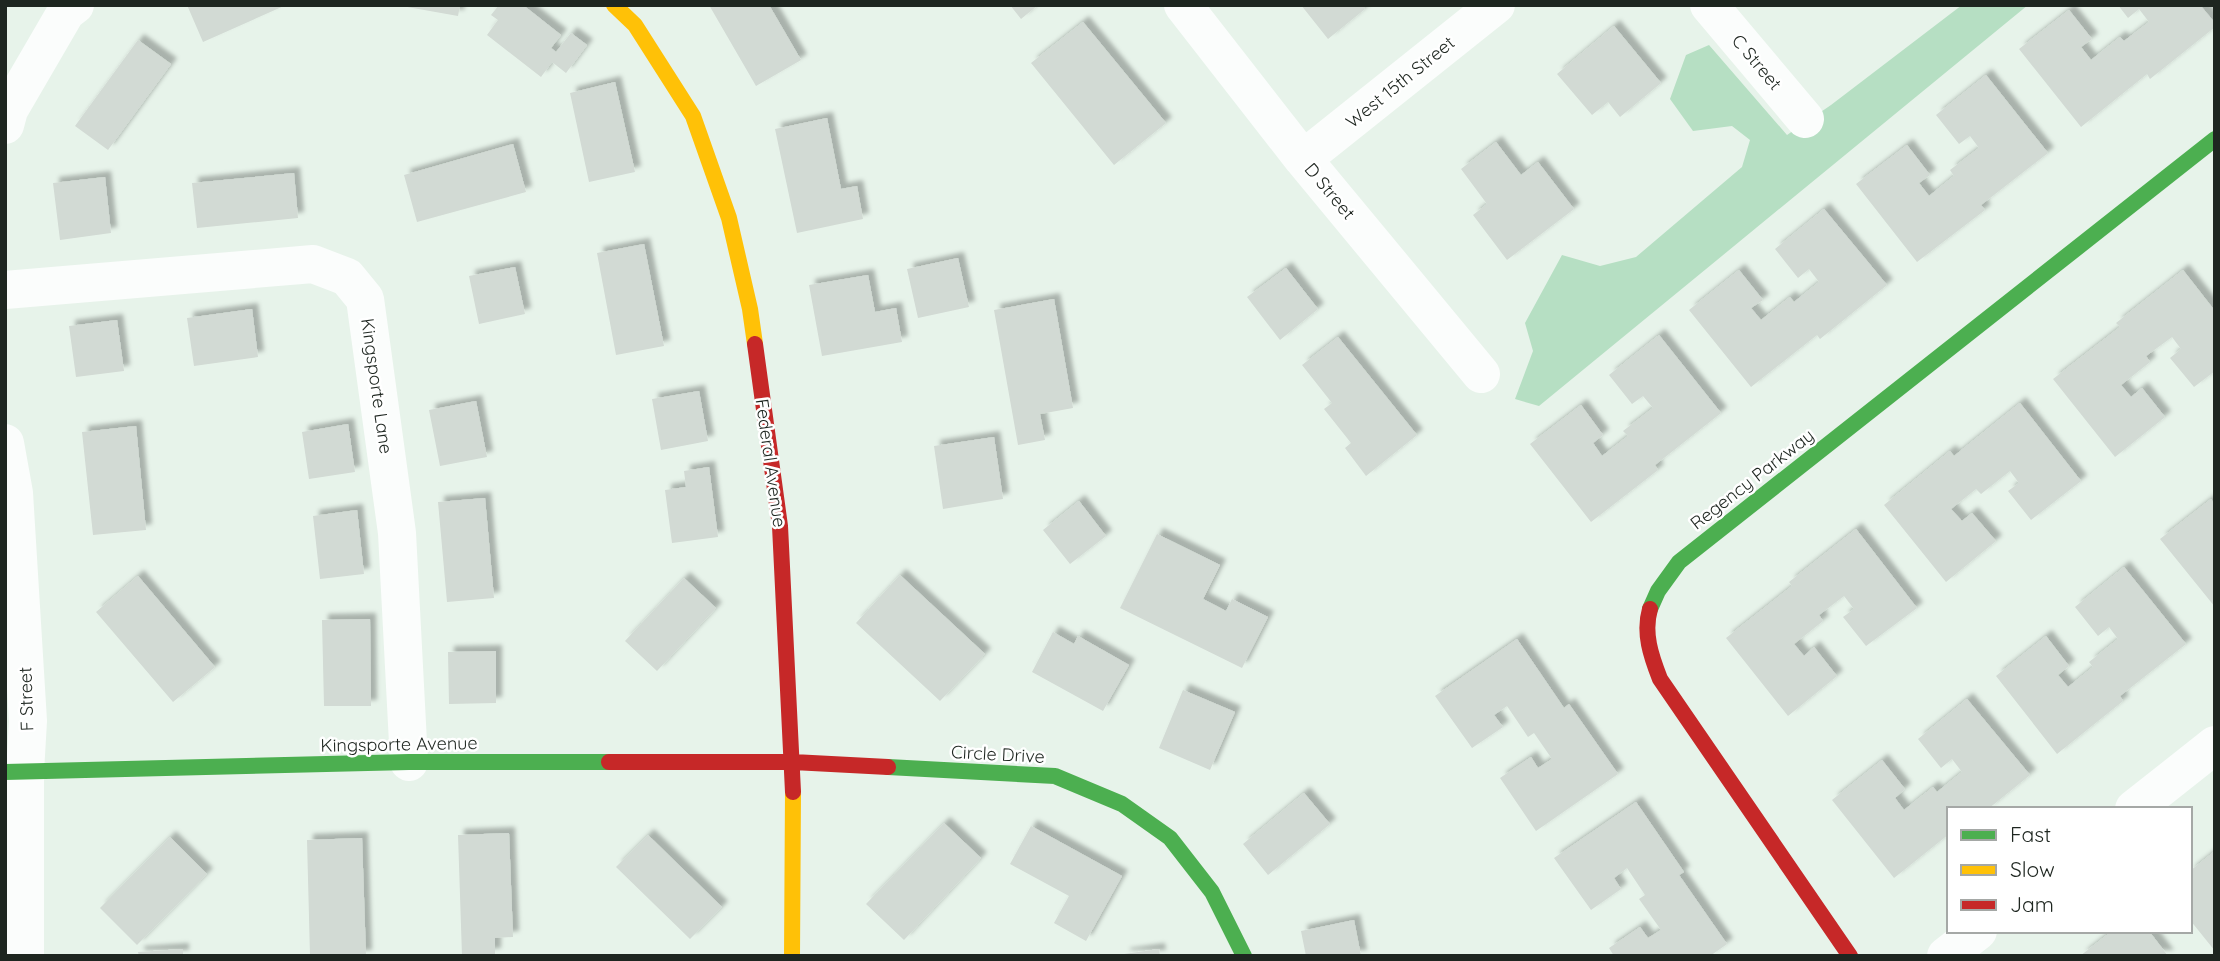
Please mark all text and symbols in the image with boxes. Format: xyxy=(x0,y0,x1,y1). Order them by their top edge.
street label: C Street xyxy=(1727,29,1787,95)
street label: West 15th Street xyxy=(1341,31,1459,133)
street label: D Street xyxy=(1300,158,1360,224)
street label: Kingsporte Lane xyxy=(356,317,398,455)
street label: Federal Avenue xyxy=(751,397,791,529)
street label: Regency Parkway xyxy=(1685,424,1819,534)
street label: F Street xyxy=(13,666,39,732)
street label: Kingsporte Avenue xyxy=(320,731,478,757)
street label: Circle Drive xyxy=(951,740,1045,768)
legend xyxy=(1947,807,2192,933)
text: Fast xyxy=(2010,821,2051,847)
text: Slow xyxy=(2010,856,2055,882)
text: Jam xyxy=(2010,891,2054,917)

